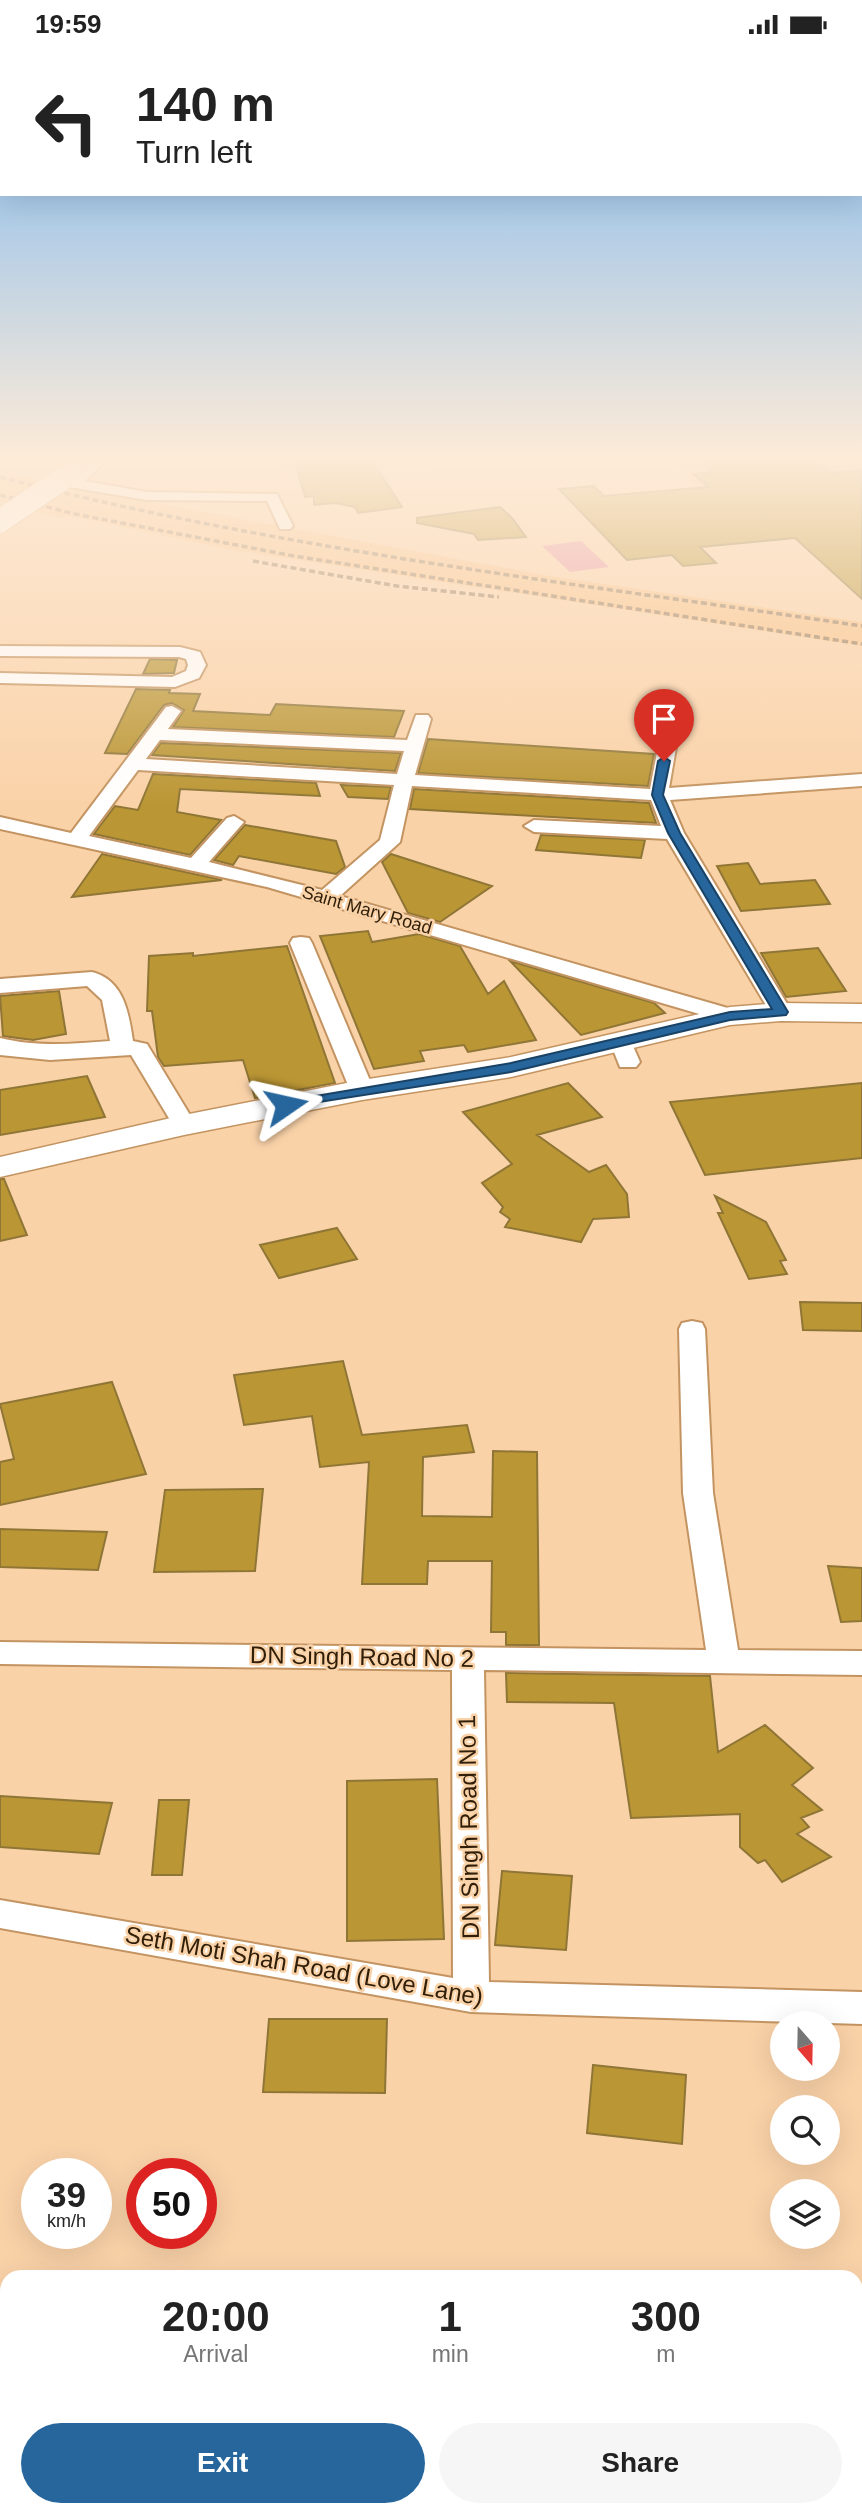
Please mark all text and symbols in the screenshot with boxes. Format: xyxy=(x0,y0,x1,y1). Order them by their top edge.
text: 19:59 xyxy=(35,9,102,39)
icon: left xyxy=(21,77,112,168)
text: 140 m xyxy=(136,77,275,131)
text: Turn left xyxy=(136,134,252,170)
pin xyxy=(634,689,694,761)
icon: arrive xyxy=(645,700,683,738)
street label: Saint Mary Road xyxy=(300,882,434,938)
position arrow xyxy=(249,1068,323,1142)
street label: DN Singh Road No 2 xyxy=(250,1641,474,1672)
street label: DN Singh Road No 1 xyxy=(453,1715,484,1939)
street label: Seth Moti Shah Road (Love Lane) xyxy=(123,1921,485,2010)
north arrow xyxy=(770,2011,840,2081)
map controls xyxy=(770,2011,840,2249)
button: search xyxy=(770,2095,840,2165)
speed limit sign: 50 xyxy=(126,2158,217,2249)
text: 39 xyxy=(47,2175,86,2214)
button: layers xyxy=(770,2179,840,2249)
text: km/h xyxy=(47,2211,86,2231)
text: 20:00 xyxy=(162,2293,270,2340)
text: 1 xyxy=(438,2293,462,2340)
text: 300 xyxy=(631,2293,701,2340)
text: Arrival xyxy=(183,2341,248,2367)
text: min xyxy=(432,2341,469,2367)
text: m xyxy=(656,2341,675,2367)
button: Exit xyxy=(21,2423,425,2503)
button: Share xyxy=(439,2423,842,2503)

